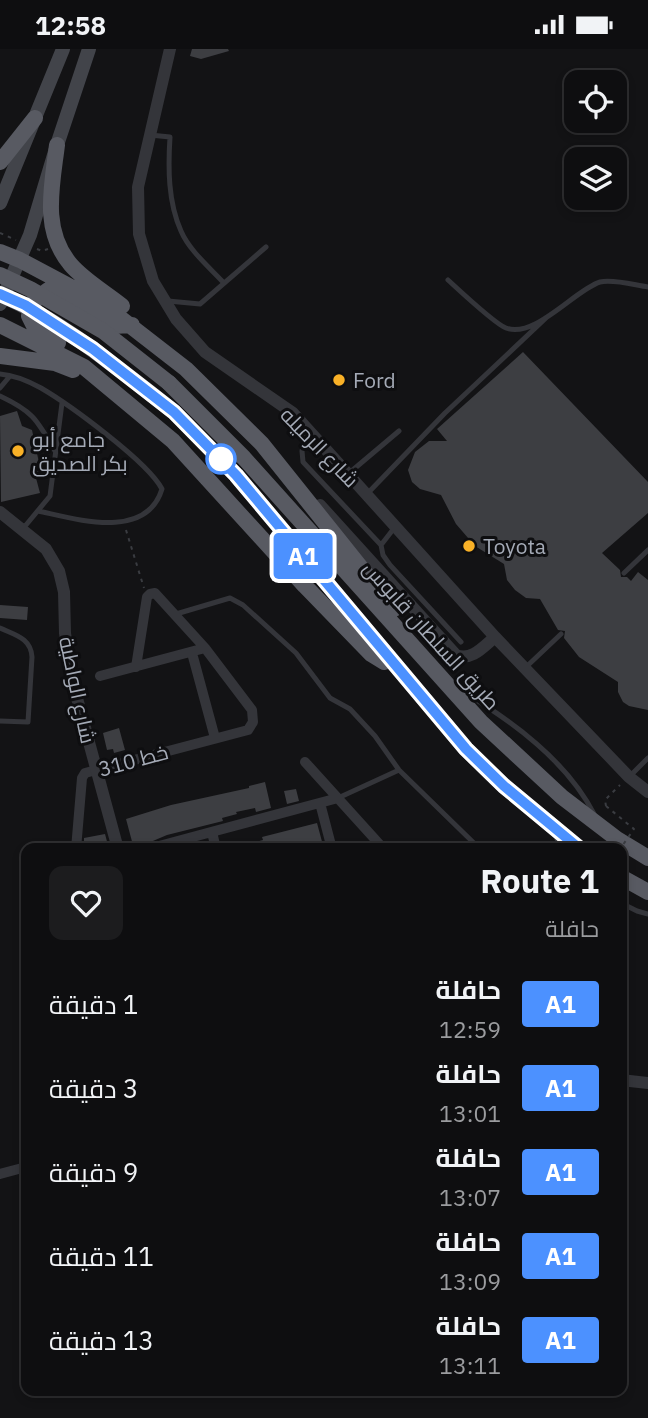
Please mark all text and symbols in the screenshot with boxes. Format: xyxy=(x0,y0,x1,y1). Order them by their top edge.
text: 12:58 xyxy=(35,8,106,42)
map controls xyxy=(564,70,627,210)
button: locate xyxy=(564,70,627,133)
button: layers xyxy=(564,147,627,210)
place label: Ford xyxy=(353,366,396,394)
marker: Ford xyxy=(331,372,347,388)
street label: شارع الرميله xyxy=(274,401,365,494)
place label: جامع أبو بكر الصديق xyxy=(32,425,128,477)
marker: جامع أبو بكر الصديق xyxy=(10,443,26,459)
unlabelled marker xyxy=(206,444,236,474)
place label: Toyota xyxy=(483,532,546,560)
line badge: A1 xyxy=(272,533,334,579)
marker: Toyota xyxy=(461,538,477,554)
text: A1 xyxy=(288,540,318,572)
street label: طريق السلطان قابوس xyxy=(357,554,507,716)
street label: شارع الواطية xyxy=(52,634,103,746)
street label: خط 310 xyxy=(95,737,171,783)
text: Route 1 xyxy=(480,859,599,902)
button: heart xyxy=(49,866,123,940)
text: حافلة xyxy=(545,913,599,943)
text: حافلة xyxy=(436,972,501,1006)
text: 1 دقيقة xyxy=(49,987,138,1021)
text: A1 xyxy=(545,988,576,1020)
text: 12:59 xyxy=(439,1014,501,1044)
text: حافلة xyxy=(436,1056,501,1090)
text: 3 دقيقة xyxy=(49,1071,138,1105)
text: A1 xyxy=(545,1072,576,1104)
text: 13:01 xyxy=(439,1098,501,1128)
text: حافلة xyxy=(436,1140,501,1174)
text: 9 دقيقة xyxy=(49,1155,138,1189)
text: A1 xyxy=(545,1156,576,1188)
text: 13:07 xyxy=(439,1182,501,1212)
text: حافلة xyxy=(436,1224,501,1258)
text: 11 دقيقة xyxy=(49,1239,154,1273)
text: A1 xyxy=(545,1240,576,1272)
text: 13:09 xyxy=(439,1266,501,1296)
text: حافلة xyxy=(436,1308,501,1342)
text: 13 دقيقة xyxy=(49,1323,154,1357)
text: A1 xyxy=(545,1324,576,1356)
text: 13:11 xyxy=(439,1350,501,1380)

